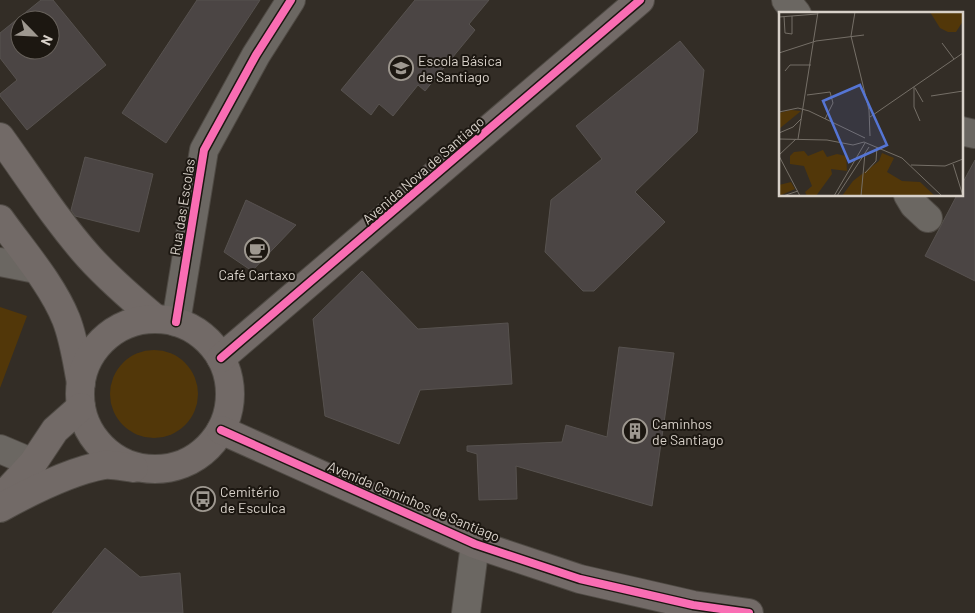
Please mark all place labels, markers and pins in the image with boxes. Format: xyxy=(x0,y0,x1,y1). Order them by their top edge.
place label: Escola Básica de Santiago xyxy=(418,52,502,85)
school or university icon: Escola Básica de Santiago xyxy=(388,55,414,81)
cafe icon: Café Cartaxo xyxy=(244,237,270,263)
place label: Café Cartaxo xyxy=(218,266,296,283)
place label: Caminhos de Santiago xyxy=(652,415,724,448)
building icon: Caminhos de Santiago xyxy=(622,418,648,444)
place label: Cemitério de Esculca xyxy=(220,483,286,516)
bus stop icon: Cemitério de Esculca xyxy=(190,486,216,512)

